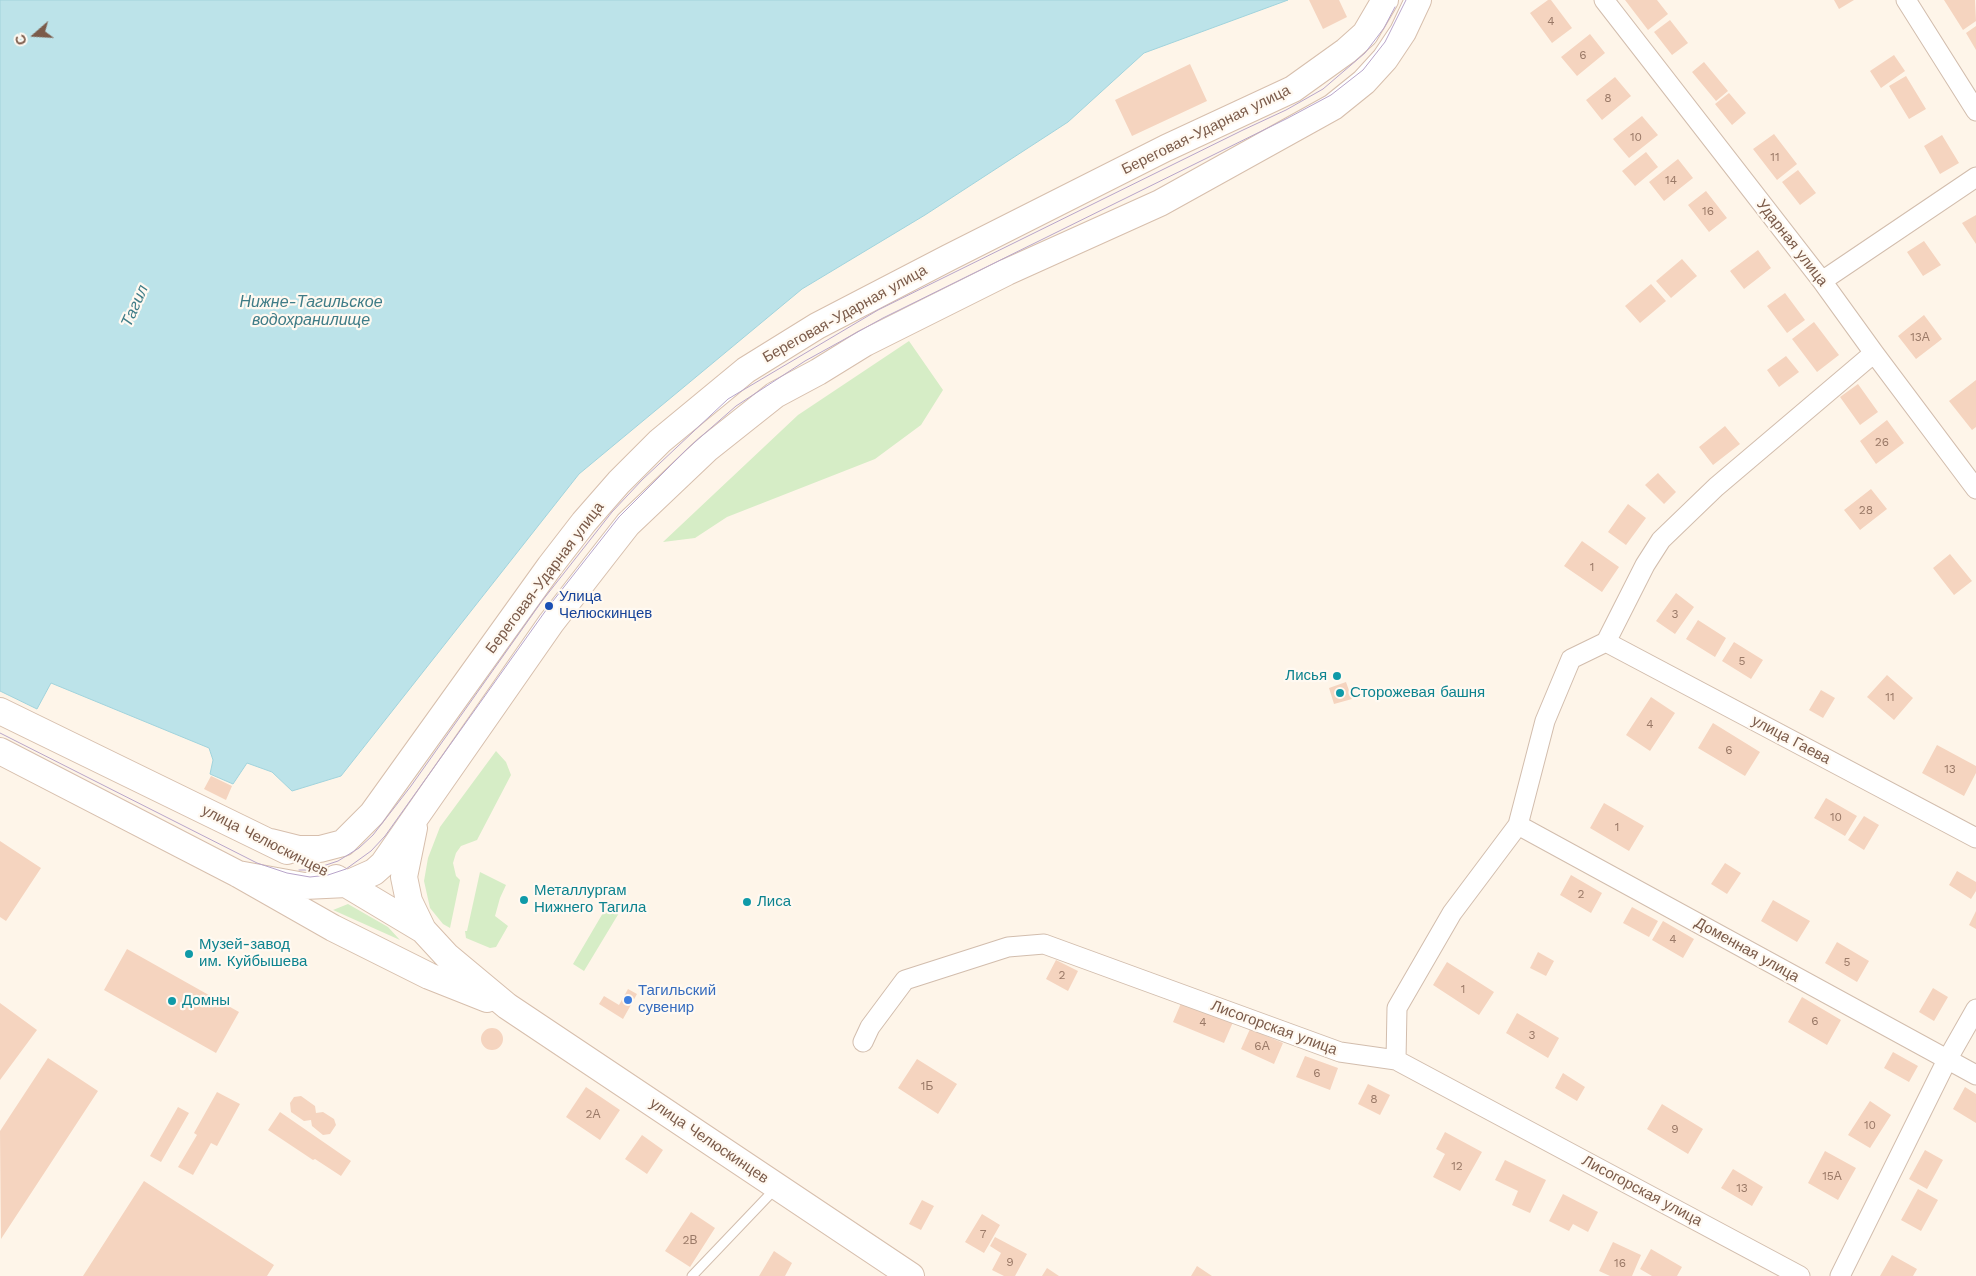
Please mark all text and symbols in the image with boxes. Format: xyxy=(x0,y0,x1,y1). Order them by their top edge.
north arrow xyxy=(10,10,60,60)
house number: 4 xyxy=(1547,14,1555,28)
text: С xyxy=(12,32,30,47)
house number: 6 xyxy=(1579,48,1587,62)
street label: Береговая-Ударная улица xyxy=(1119,81,1293,179)
house number: 8 xyxy=(1604,91,1612,105)
house number: 10 xyxy=(1630,130,1642,144)
house number: 11 xyxy=(1770,150,1780,164)
house number: 14 xyxy=(1665,173,1677,187)
street label: Ударная улица xyxy=(1753,196,1831,290)
house number: 16 xyxy=(1702,204,1714,218)
street label: Береговая-Ударная улица xyxy=(760,261,930,367)
water label: Тагил xyxy=(117,282,153,330)
water label: Нижне-Тагильское водохранилище xyxy=(239,292,383,330)
house number: 13А xyxy=(1910,330,1930,344)
house number: 26 xyxy=(1875,435,1889,449)
street label: Береговая-Ударная улица xyxy=(482,499,608,657)
house number: 28 xyxy=(1859,503,1873,517)
house number: 1 xyxy=(1590,560,1594,574)
place label: Улица Челюскинцев xyxy=(559,588,652,623)
marker: Улица Челюскинцев xyxy=(543,600,555,612)
house number: 3 xyxy=(1672,607,1678,621)
house number: 5 xyxy=(1739,654,1745,668)
place label: Лисья xyxy=(1285,667,1327,685)
marker: Лисья xyxy=(1331,670,1343,682)
place label: Сторожевая башня xyxy=(1350,684,1485,702)
marker: Сторожевая башня xyxy=(1334,687,1346,699)
house number: 11 xyxy=(1885,690,1895,704)
street label: улица Гаева xyxy=(1749,712,1833,768)
house number: 4 xyxy=(1646,717,1654,731)
house number: 6 xyxy=(1725,743,1733,757)
house number: 13 xyxy=(1944,762,1956,776)
street label: улица Челюскинцев xyxy=(199,801,331,881)
house number: 10 xyxy=(1830,810,1842,824)
house number: 1 xyxy=(1615,820,1619,834)
place label: Металлургам Нижнего Тагила xyxy=(534,882,646,917)
house number: 2 xyxy=(1578,887,1584,901)
place label: Лиса xyxy=(757,893,791,911)
marker: Металлургам Нижнего Тагила xyxy=(518,894,530,906)
marker: Лиса xyxy=(741,896,753,908)
street label: Доменная улица xyxy=(1692,914,1802,986)
house number: 4 xyxy=(1669,932,1677,946)
place label: Музей-завод им. Куйбышева xyxy=(199,936,307,971)
marker: Музей-завод им. Куйбышева xyxy=(183,948,195,960)
house number: 5 xyxy=(1844,955,1850,969)
house number: 2 xyxy=(1059,968,1065,982)
place label: Тагильский сувенир xyxy=(638,982,716,1017)
house number: 1 xyxy=(1461,982,1465,996)
place label: Домны xyxy=(182,992,230,1010)
marker: Тагильский сувенир xyxy=(622,994,634,1006)
marker: Домны xyxy=(166,995,178,1007)
street label: Лисогорская улица xyxy=(1208,997,1340,1059)
house number: 6 xyxy=(1811,1014,1819,1028)
house number: 4 xyxy=(1199,1015,1207,1029)
house number: 3 xyxy=(1529,1028,1535,1042)
house number: 6А xyxy=(1254,1039,1270,1053)
house number: 6 xyxy=(1313,1066,1321,1080)
house number: 1Б xyxy=(921,1079,933,1093)
house number: 8 xyxy=(1370,1092,1378,1106)
street label: улица Челюскинцев xyxy=(646,1094,772,1188)
house number: 2А xyxy=(586,1107,600,1121)
house number: 10 xyxy=(1864,1118,1876,1132)
house number: 9 xyxy=(1671,1122,1679,1136)
street label: Лисогорская улица xyxy=(1579,1152,1705,1230)
house number: 12 xyxy=(1451,1159,1463,1173)
house number: 15А xyxy=(1822,1169,1842,1183)
house number: 13 xyxy=(1736,1181,1748,1195)
house number: 7 xyxy=(980,1227,986,1241)
house number: 2В xyxy=(683,1233,697,1247)
house number: 9 xyxy=(1006,1255,1014,1269)
house number: 16 xyxy=(1614,1256,1626,1270)

